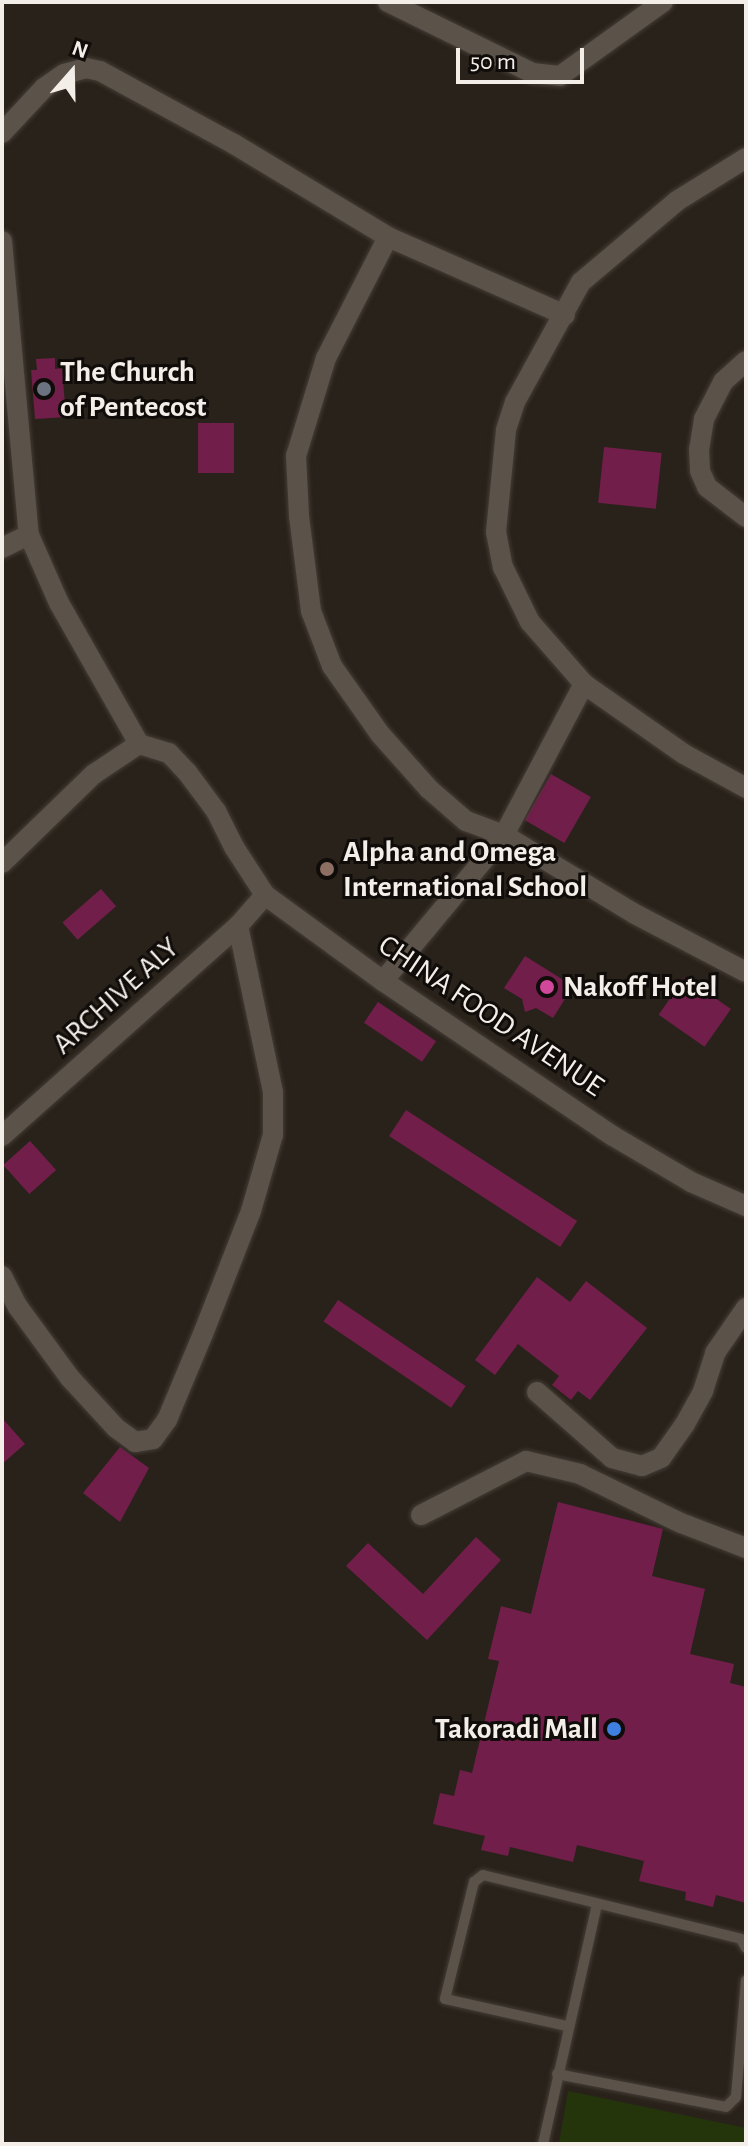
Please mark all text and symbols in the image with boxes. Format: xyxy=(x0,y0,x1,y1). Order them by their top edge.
north arrow xyxy=(32,32,112,112)
scale bar xyxy=(460,32,588,82)
text: N xyxy=(69,36,91,62)
text: 50 m xyxy=(470,50,516,74)
place label: The Church of Pentecost xyxy=(60,354,206,424)
marker: The Church of Pentecost xyxy=(35,380,53,398)
place label: Alpha and Omega International School xyxy=(343,834,587,904)
marker: Alpha and Omega International School xyxy=(318,860,336,878)
street label: CHINA FOOD AVENUE xyxy=(371,927,611,1105)
street label: ARCHIVE ALY xyxy=(45,930,187,1062)
place label: Nakoff Hotel xyxy=(563,969,717,1005)
marker: Nakoff Hotel xyxy=(538,978,556,996)
place label: Takoradi Mall xyxy=(435,1711,598,1747)
marker: Takoradi Mall xyxy=(605,1720,623,1738)

